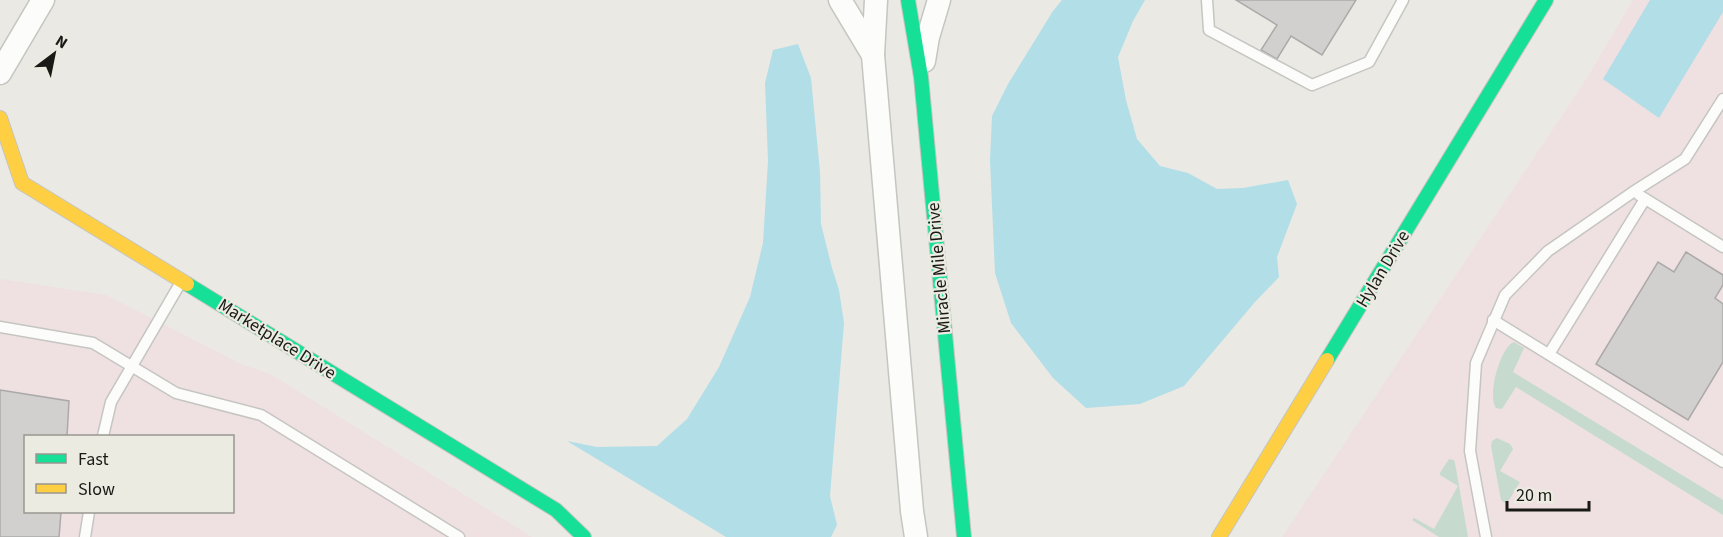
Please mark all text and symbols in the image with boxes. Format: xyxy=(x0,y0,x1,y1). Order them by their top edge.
north arrow xyxy=(24,24,84,84)
text: N xyxy=(51,30,72,54)
street label: Miracle Mile Drive xyxy=(921,201,957,335)
street label: Hylan Drive xyxy=(1350,226,1416,312)
street label: Marketplace Drive xyxy=(213,293,341,385)
legend xyxy=(24,435,234,513)
text: Fast xyxy=(78,447,109,472)
scale bar xyxy=(1507,474,1590,512)
text: Slow xyxy=(78,477,115,502)
text: 20 m xyxy=(1516,483,1552,508)

